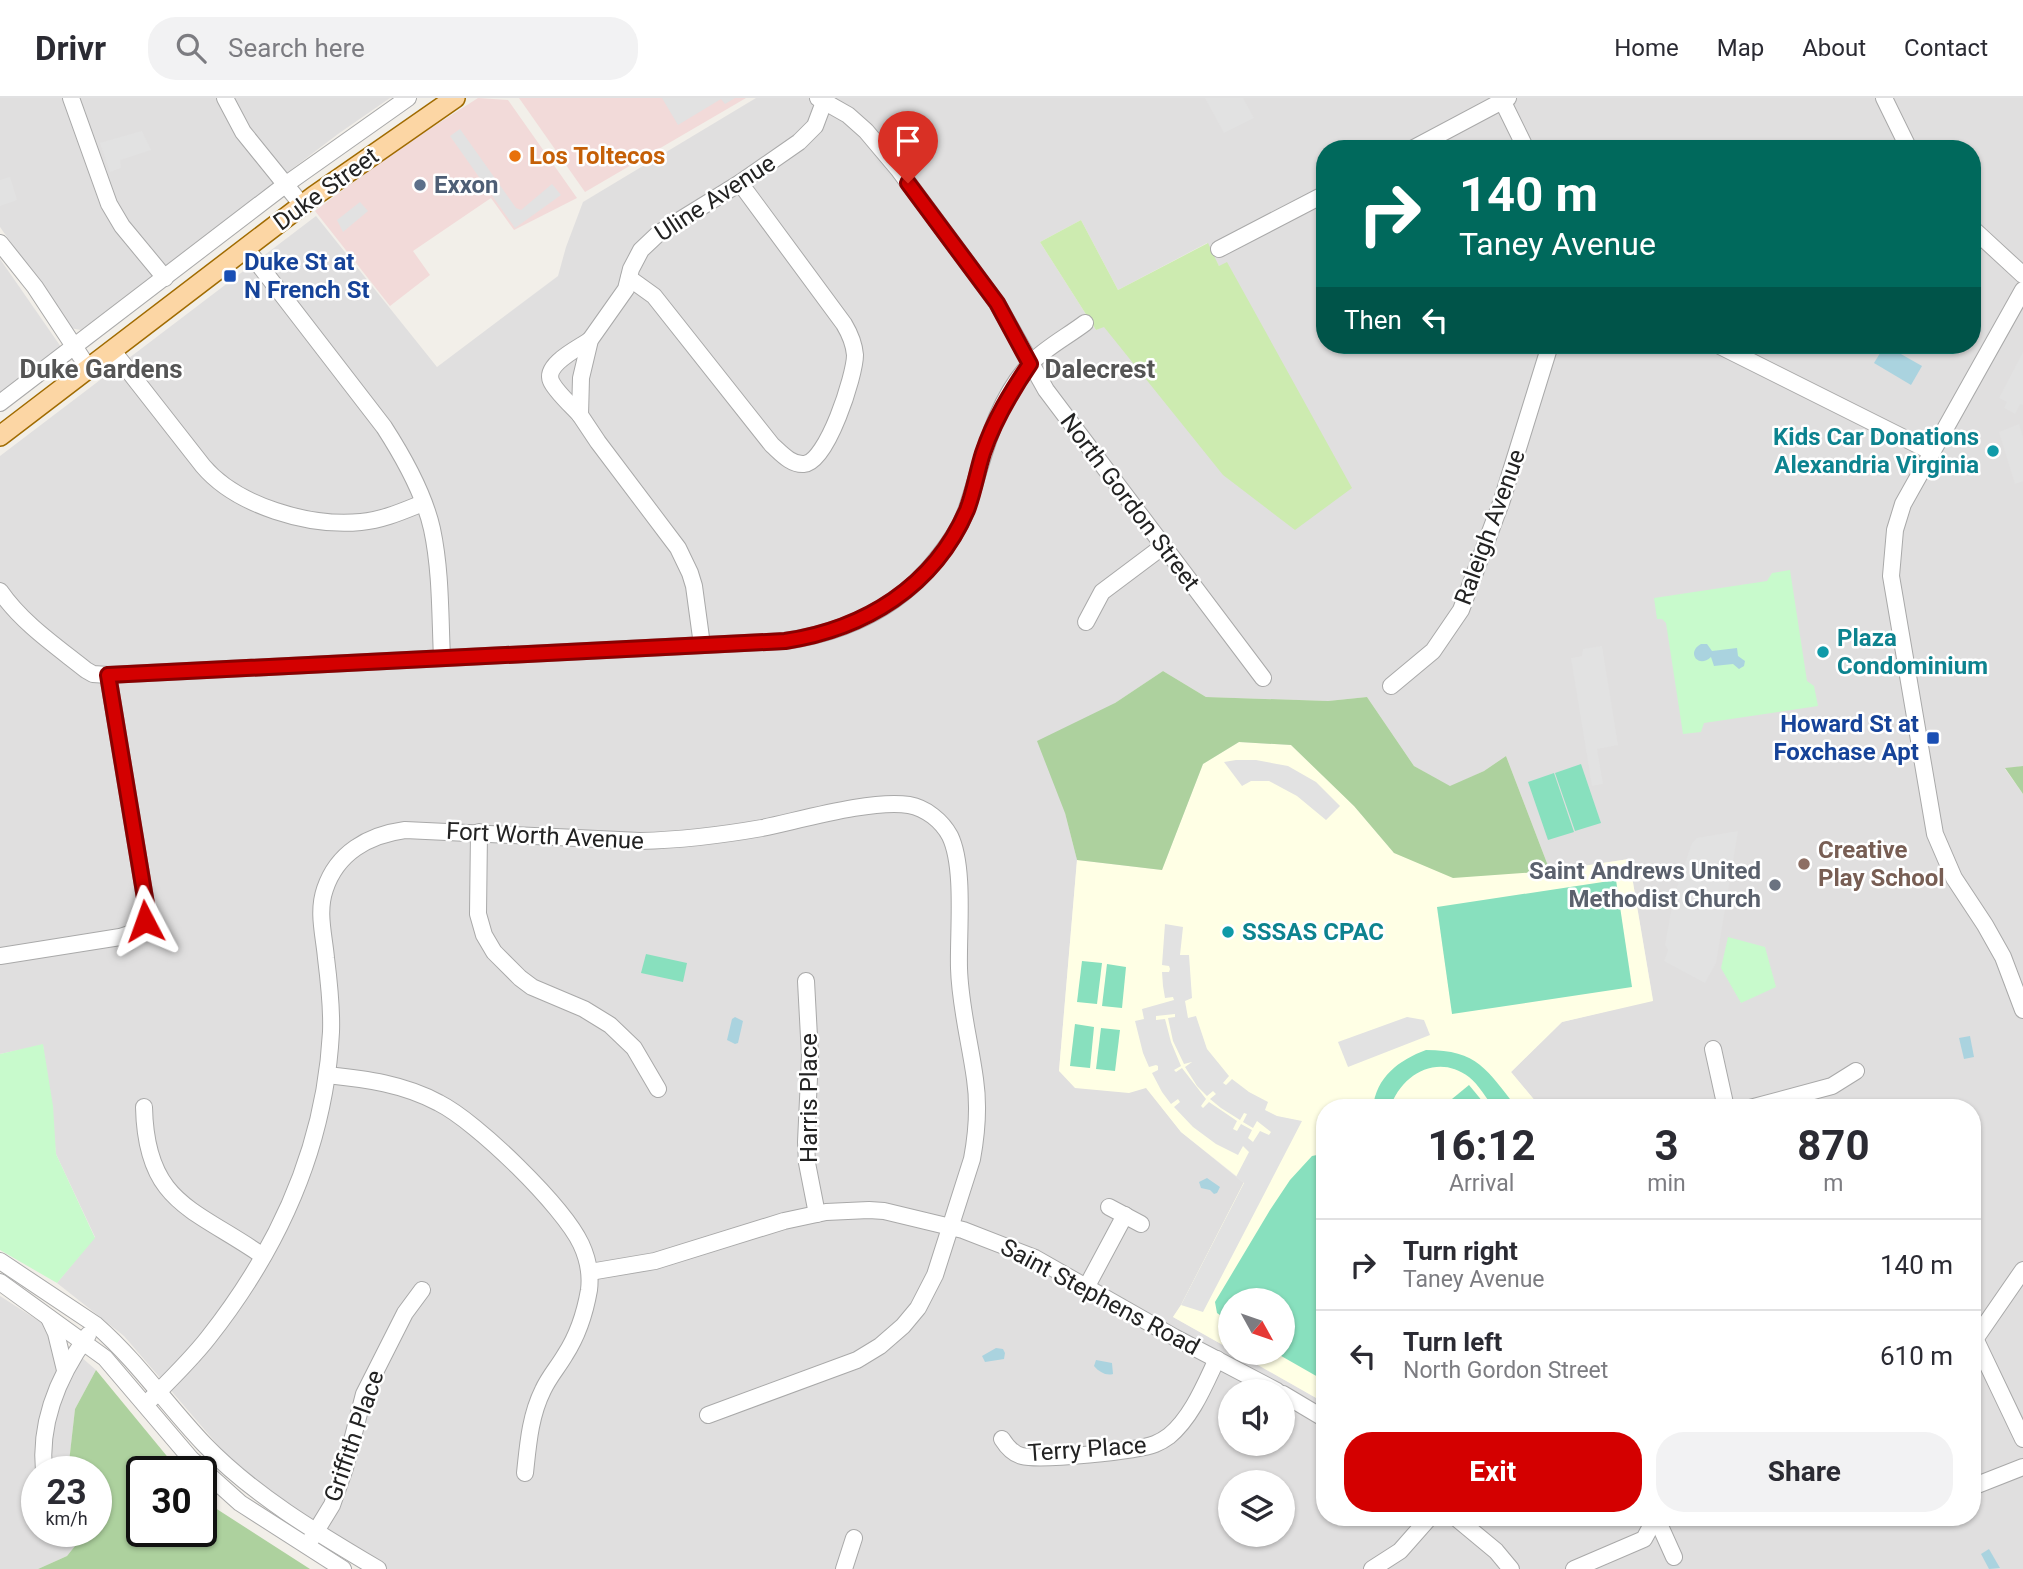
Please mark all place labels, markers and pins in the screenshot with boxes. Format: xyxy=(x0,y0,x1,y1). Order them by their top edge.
pin xyxy=(878,111,938,183)
place label: Los Toltecos xyxy=(529,142,665,170)
marker: Los Toltecos xyxy=(507,148,523,164)
place label: Exxon xyxy=(434,171,499,199)
marker: Exxon xyxy=(412,177,428,193)
place label: Duke St at N French St xyxy=(244,248,370,304)
marker: Duke St at N French St xyxy=(222,268,238,284)
place label: Kids Car Donations Alexandria Virginia xyxy=(1773,423,1979,479)
marker: Kids Car Donations Alexandria Virginia xyxy=(1985,443,2001,459)
place label: Plaza Condominium xyxy=(1837,624,1988,680)
marker: Plaza Condominium xyxy=(1815,644,1831,660)
place label: Howard St at Foxchase Apt xyxy=(1773,710,1919,766)
marker: Howard St at Foxchase Apt xyxy=(1925,730,1941,746)
place label: Creative Play School xyxy=(1818,836,1945,892)
marker: Creative Play School xyxy=(1796,856,1812,872)
place label: Saint Andrews United Methodist Church xyxy=(1529,857,1761,913)
marker: Saint Andrews United Methodist Church xyxy=(1767,877,1783,893)
place label: SSSAS CPAC xyxy=(1242,918,1384,946)
marker: SSSAS CPAC xyxy=(1220,924,1236,940)

